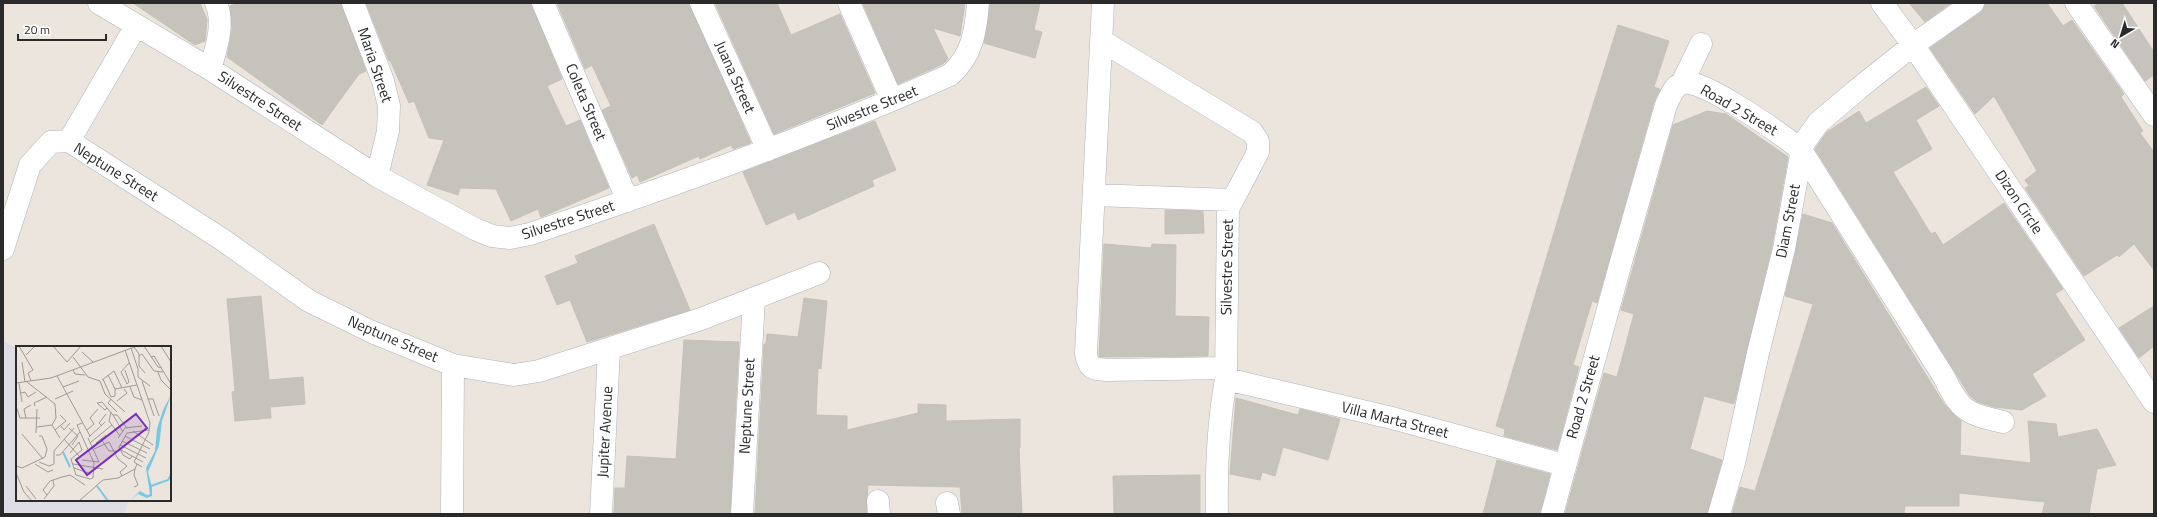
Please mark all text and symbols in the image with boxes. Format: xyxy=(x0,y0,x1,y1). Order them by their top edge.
scale bar xyxy=(18,16,106,42)
north arrow xyxy=(2101,16,2141,56)
text: 20 m xyxy=(24,20,50,39)
street label: Maria Street xyxy=(352,24,399,106)
text: N xyxy=(2107,35,2123,53)
street label: Juana Street xyxy=(709,37,762,117)
street label: Coleta Street xyxy=(560,60,613,145)
street label: Silvestre Street xyxy=(214,65,308,137)
street label: Road 2 Street xyxy=(1696,78,1783,141)
street label: Silvestre Street xyxy=(823,79,921,136)
street label: Neptune Street xyxy=(69,136,164,207)
street label: Dizon Circle xyxy=(1989,165,2049,238)
street label: Diam Street xyxy=(1769,181,1806,260)
street label: Silvestre Street xyxy=(518,193,618,245)
street label: Silvestre Street xyxy=(1214,218,1239,315)
street label: Neptune Street xyxy=(344,309,443,368)
inset map xyxy=(16,346,171,501)
street label: Road 2 Street xyxy=(1560,352,1606,441)
street label: Neptune Street xyxy=(732,357,761,455)
street label: Jupiter Avenue xyxy=(591,386,618,478)
street label: Villa Marta Street xyxy=(1339,395,1452,444)

